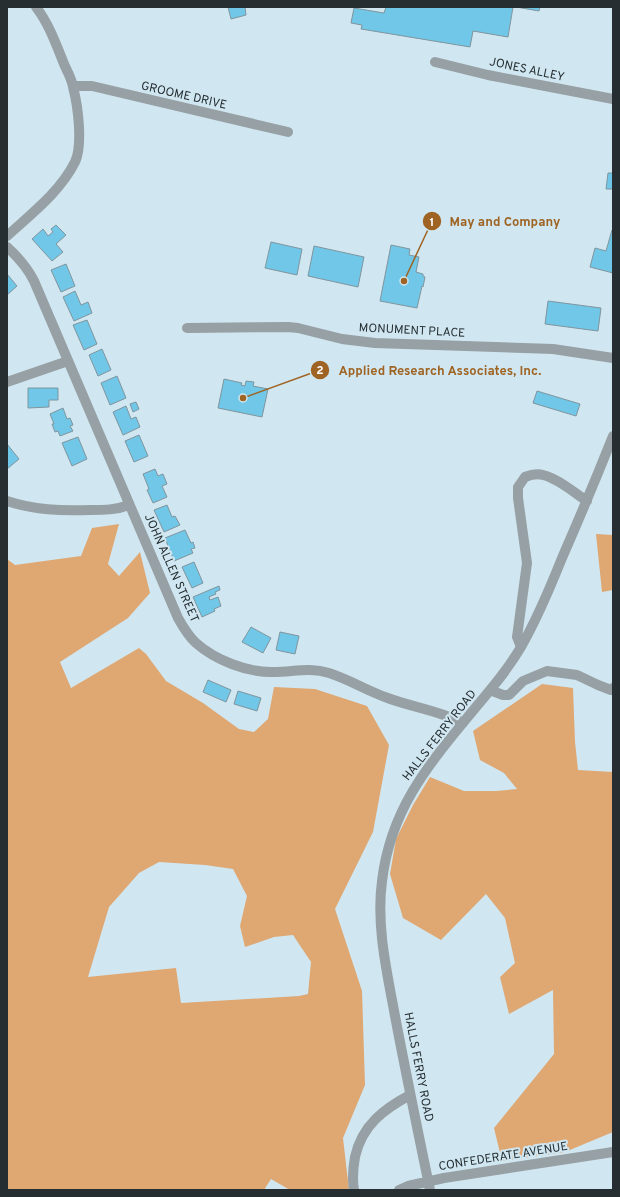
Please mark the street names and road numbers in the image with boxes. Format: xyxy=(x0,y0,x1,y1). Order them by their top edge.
street label: JONES ALLEY xyxy=(488,54,566,86)
street label: GROOME DRIVE xyxy=(139,78,228,114)
street label: MONUMENT PLACE xyxy=(358,320,466,342)
street label: JOHN ALLEN STREET xyxy=(140,512,202,625)
street label: HALLS FERRY ROAD xyxy=(399,687,480,784)
street label: HALLS FERRY ROAD xyxy=(400,1011,436,1123)
street label: CONFEDERATE AVENUE xyxy=(437,1139,569,1175)

